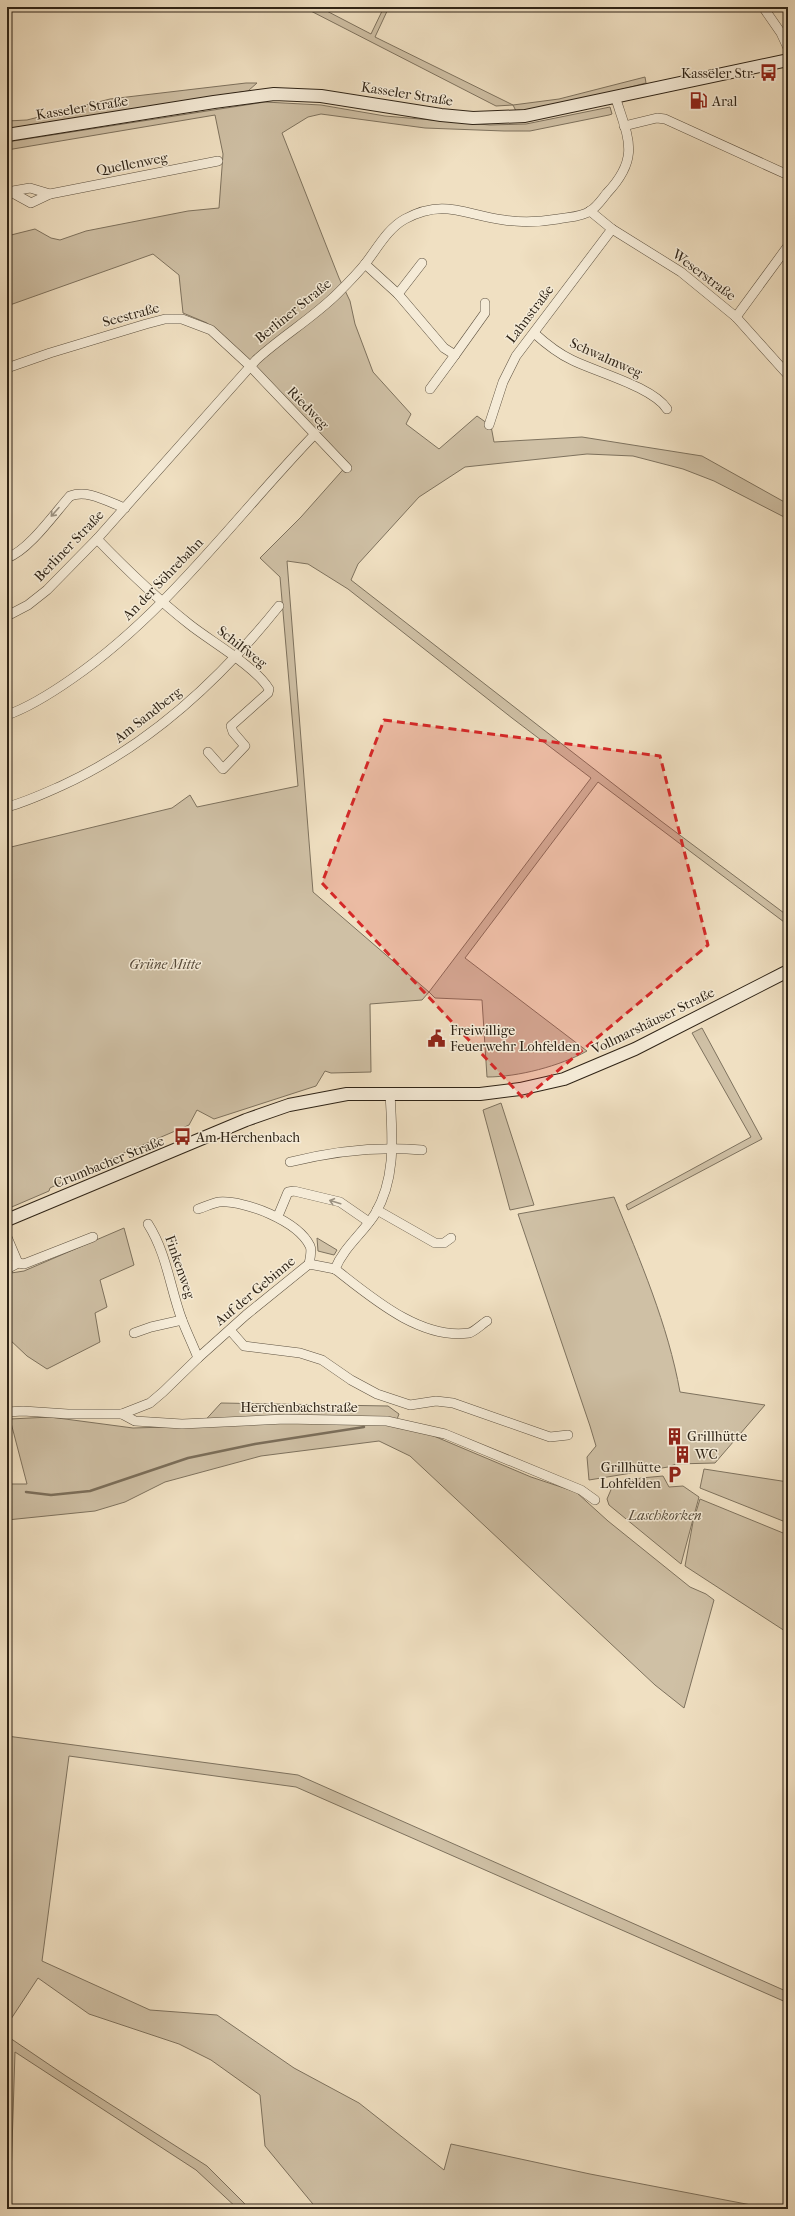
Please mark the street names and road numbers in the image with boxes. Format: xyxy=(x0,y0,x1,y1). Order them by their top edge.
street label: Kasseler Straße xyxy=(360,78,454,110)
street label: Kasseler Straße xyxy=(35,92,129,124)
street label: Quellenweg xyxy=(95,149,170,179)
street label: Weserstraße xyxy=(668,245,739,304)
street label: Berliner Straße xyxy=(251,275,335,347)
street label: Lahnstraße xyxy=(503,282,557,346)
street label: Seestraße xyxy=(101,299,161,331)
street label: Schwalmweg xyxy=(567,334,645,382)
street label: Riedweg xyxy=(283,383,333,433)
street label: Berliner Straße xyxy=(31,507,107,585)
street label: An der Söhrebahn xyxy=(119,534,207,625)
street label: Schilfweg xyxy=(214,622,271,672)
street label: Am Sandberg xyxy=(110,683,185,747)
street label: Vollmarshäuser Straße xyxy=(588,984,717,1059)
street label: Crumbacher Straße xyxy=(51,1132,167,1192)
street label: Finkenweg xyxy=(161,1233,199,1302)
street label: Auf der Gebinne xyxy=(211,1253,299,1330)
street label: Herchenbachstraße xyxy=(240,1399,358,1416)

